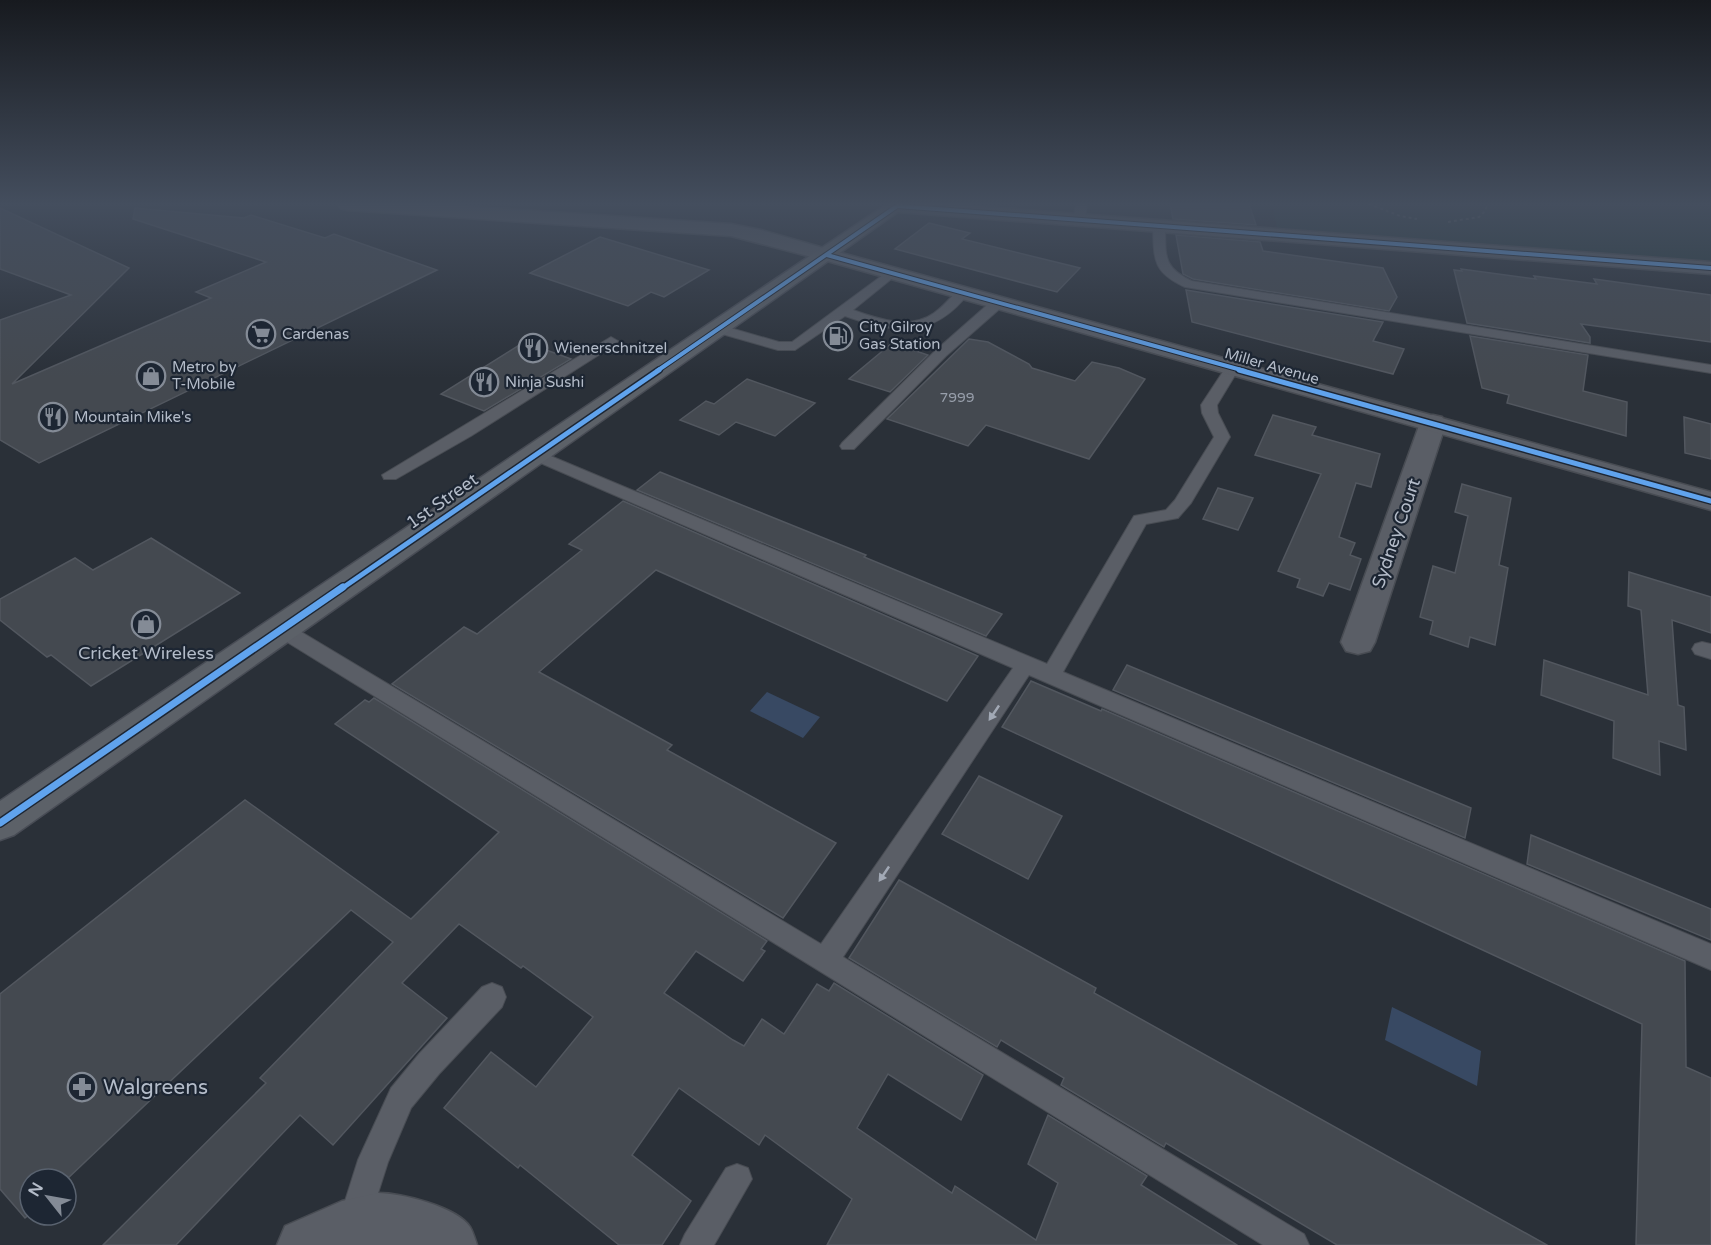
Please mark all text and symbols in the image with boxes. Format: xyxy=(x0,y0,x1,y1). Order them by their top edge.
supermarket icon: Cardenas xyxy=(245,318,277,350)
place label: City Gilroy Gas Station xyxy=(859,318,941,353)
fuel station icon: City Gilroy Gas Station xyxy=(822,320,854,352)
place label: Cardenas xyxy=(282,325,349,343)
restaurant icon: Wienerschnitzel xyxy=(517,332,549,364)
place label: Wienerschnitzel xyxy=(554,339,667,357)
street label: Miller Avenue xyxy=(1223,344,1321,388)
place label: Metro by T-Mobile xyxy=(172,358,236,393)
shop icon: Metro by T-Mobile xyxy=(135,360,167,392)
restaurant icon: Ninja Sushi xyxy=(468,366,500,398)
place label: Ninja Sushi xyxy=(505,373,584,391)
house number: 7999 xyxy=(939,389,975,406)
restaurant icon: Mountain Mike's xyxy=(37,401,69,433)
place label: Mountain Mike's xyxy=(74,408,192,426)
street label: 1st Street xyxy=(402,468,482,534)
street label: Sydney Court xyxy=(1367,475,1425,591)
shop icon: Cricket Wireless xyxy=(130,608,162,640)
place label: Cricket Wireless xyxy=(78,642,214,664)
one-way arrow xyxy=(988,704,1000,720)
one-way arrow xyxy=(879,866,890,882)
pharmacy icon: Walgreens xyxy=(66,1071,98,1103)
place label: Walgreens xyxy=(103,1075,208,1100)
north arrow xyxy=(18,1167,78,1227)
text: N xyxy=(24,1179,48,1200)

